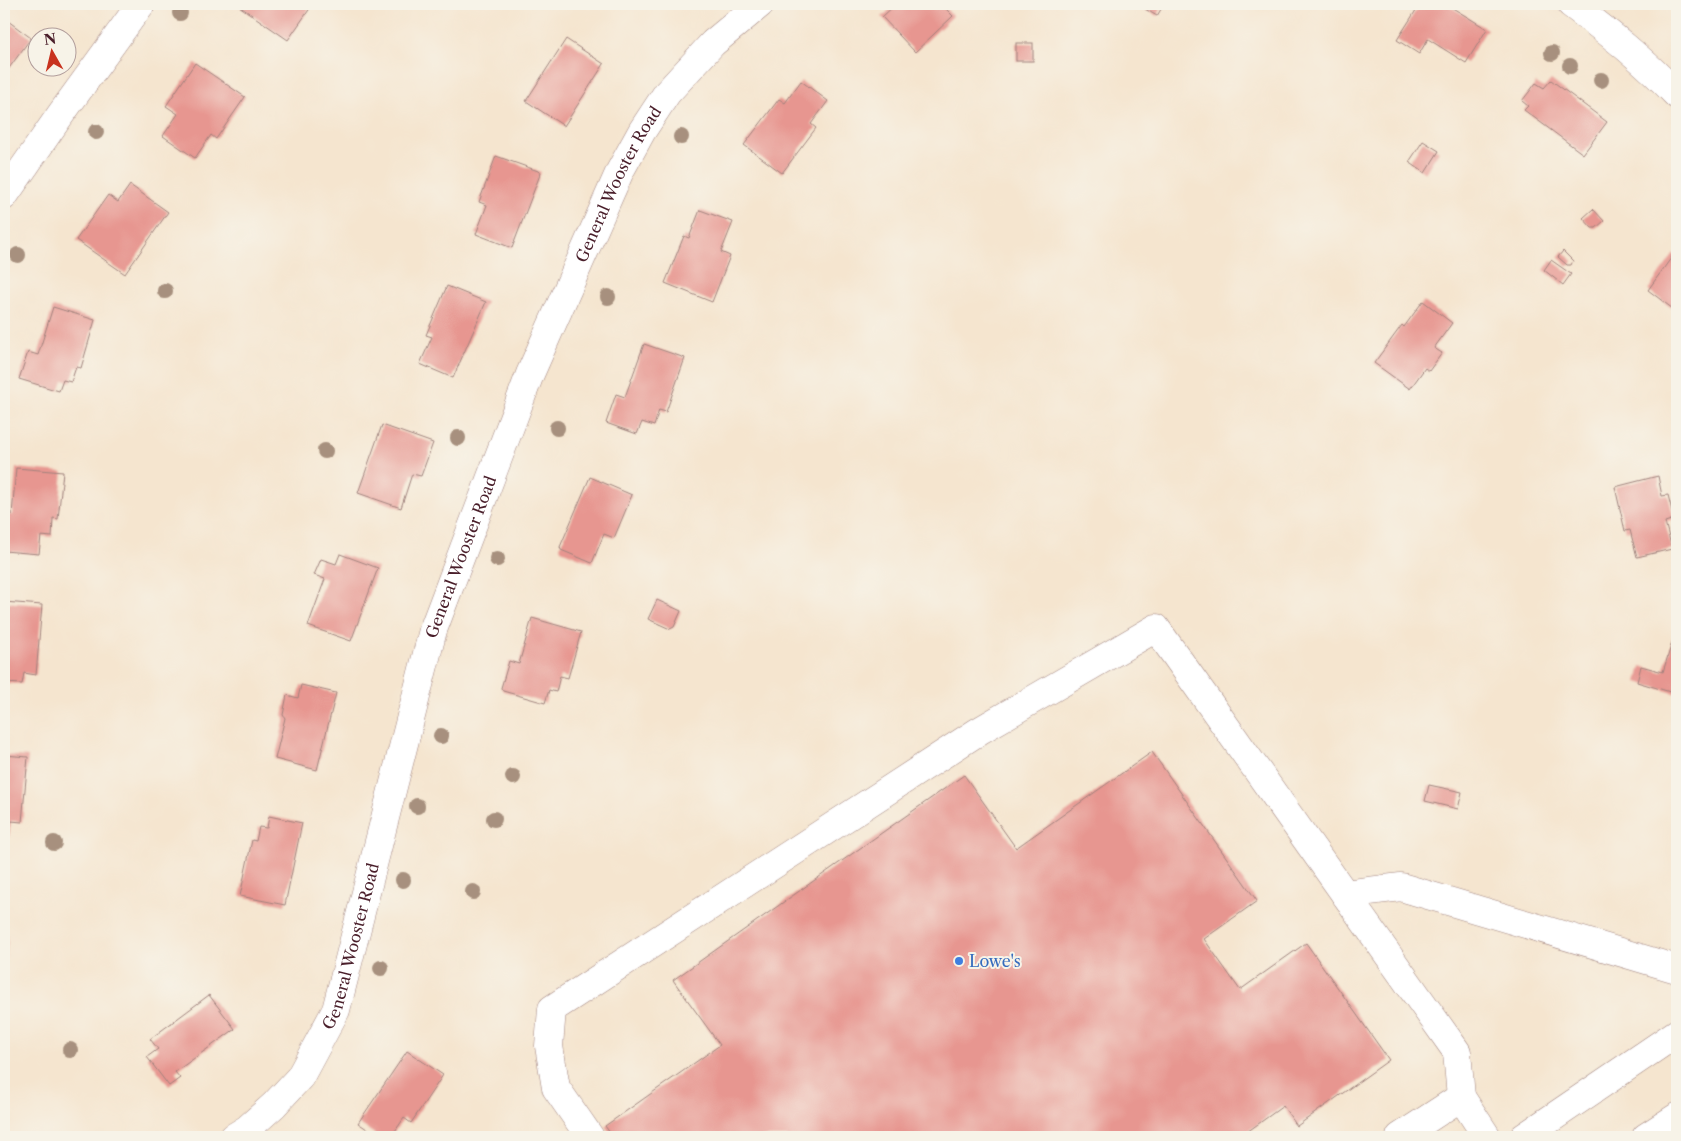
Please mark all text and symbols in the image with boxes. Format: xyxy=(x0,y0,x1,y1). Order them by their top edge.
north arrow xyxy=(28,28,78,78)
text: N xyxy=(43,29,57,49)
street label: General Wooster Road xyxy=(571,102,666,265)
street label: General Wooster Road xyxy=(421,473,501,640)
street label: General Wooster Road xyxy=(317,861,383,1033)
place label: Lowe's xyxy=(969,951,1021,971)
marker: Lowe's xyxy=(953,955,965,967)

